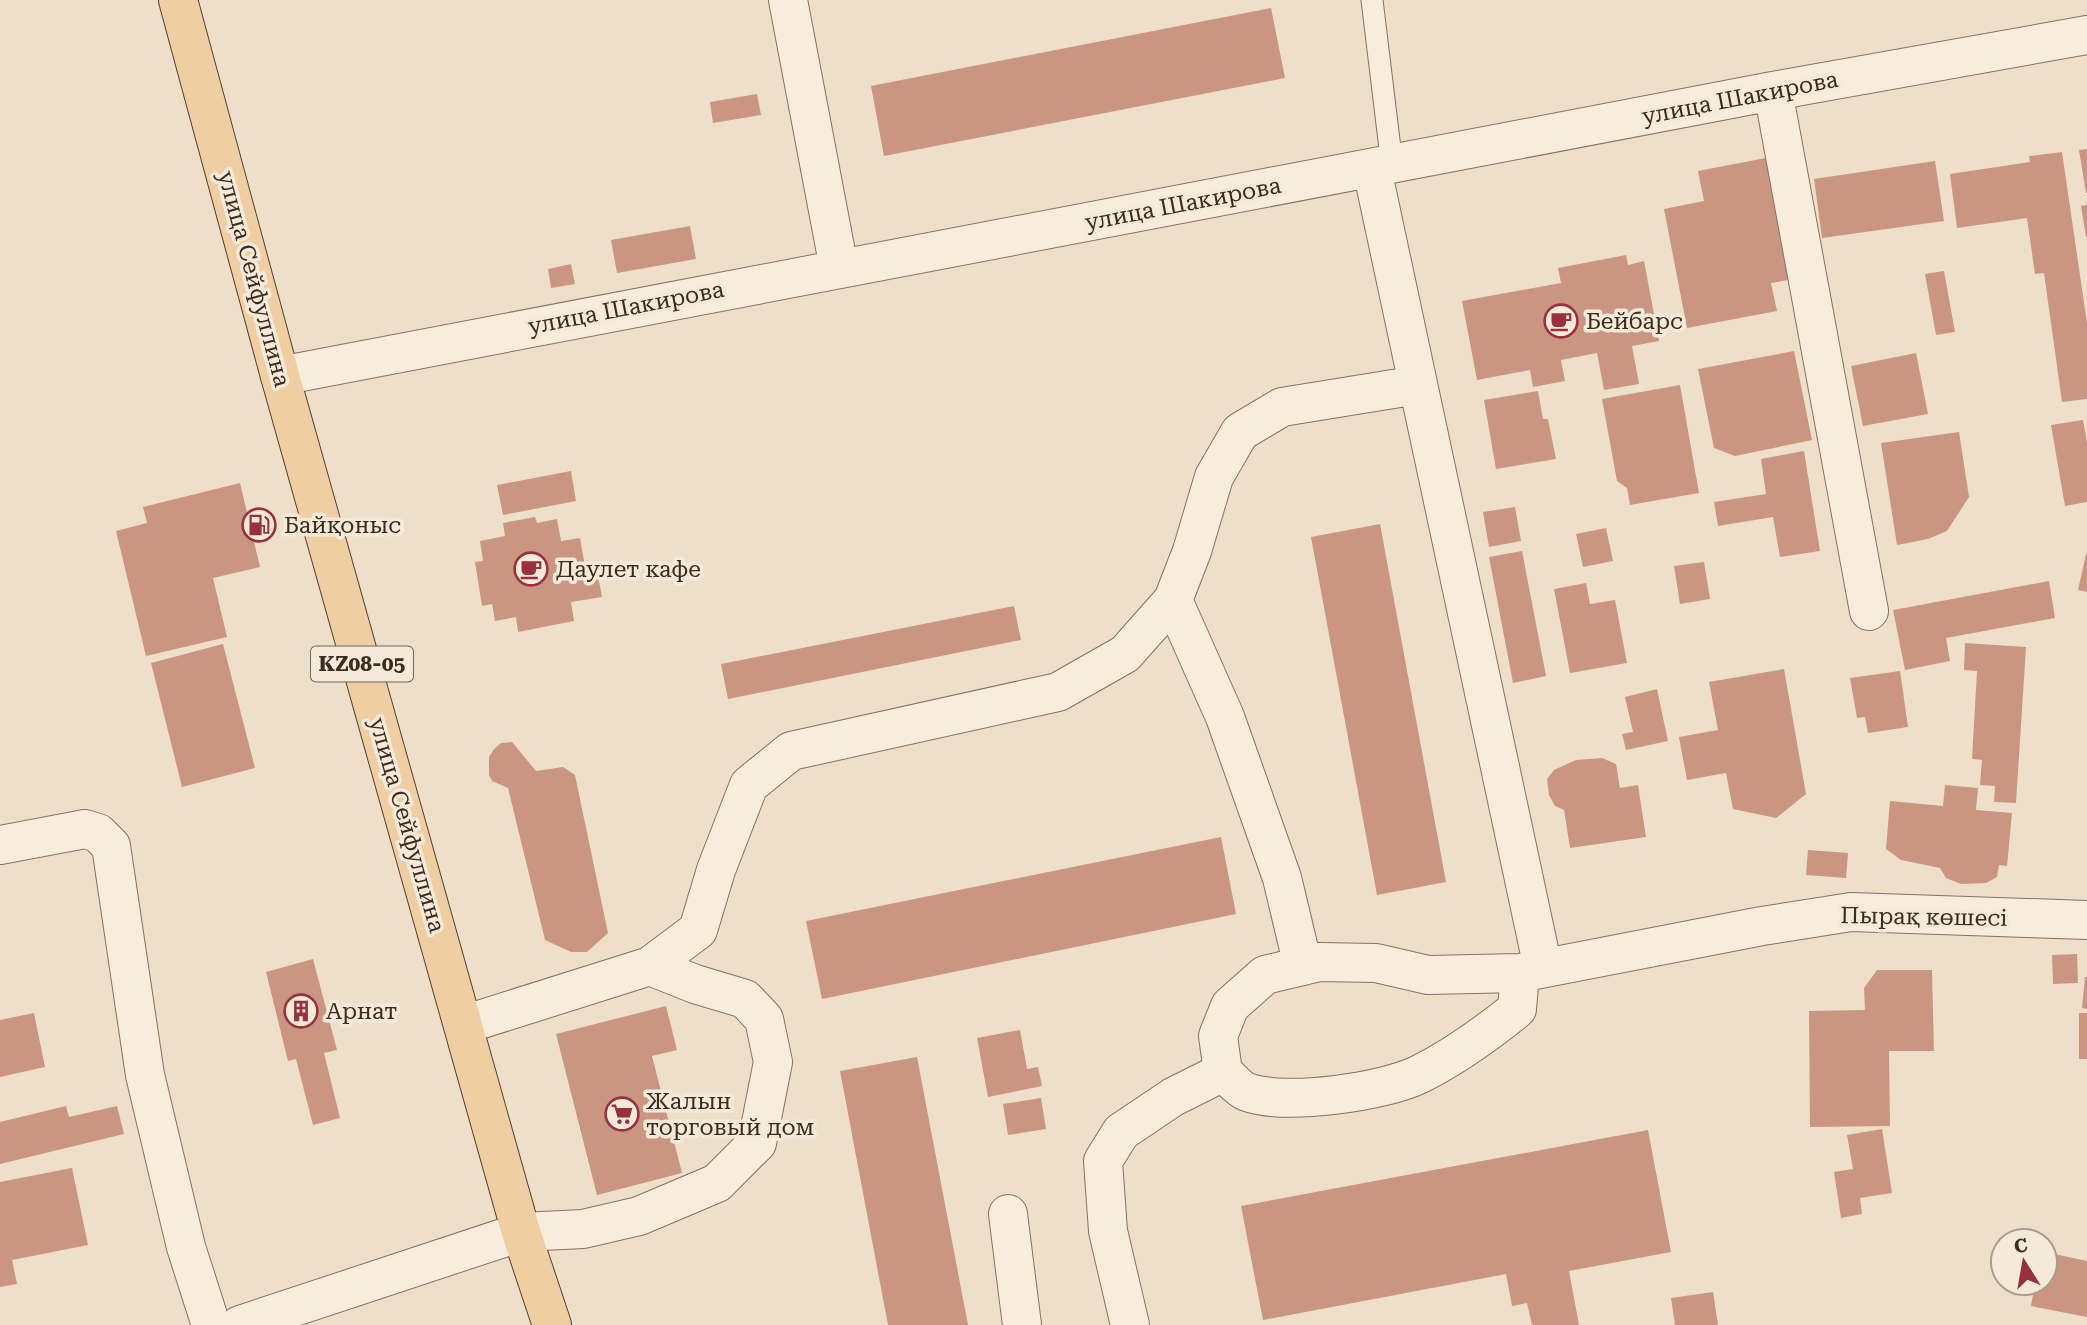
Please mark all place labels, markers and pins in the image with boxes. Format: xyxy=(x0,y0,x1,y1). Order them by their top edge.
cafe icon: Бейбарс xyxy=(1542,302,1580,340)
place label: Бейбарс xyxy=(1586,308,1683,335)
fuel station icon: Байқоныс xyxy=(240,506,278,544)
place label: Байқоныс xyxy=(284,512,401,539)
cafe icon: Даулет кафе xyxy=(512,550,550,588)
place label: Даулет кафе xyxy=(556,556,701,583)
building icon: Арнат xyxy=(282,992,320,1030)
place label: Арнат xyxy=(326,998,397,1025)
place label: Жалын торговый дом xyxy=(646,1088,814,1141)
supermarket icon: Жалын торговый дом xyxy=(603,1095,641,1133)

